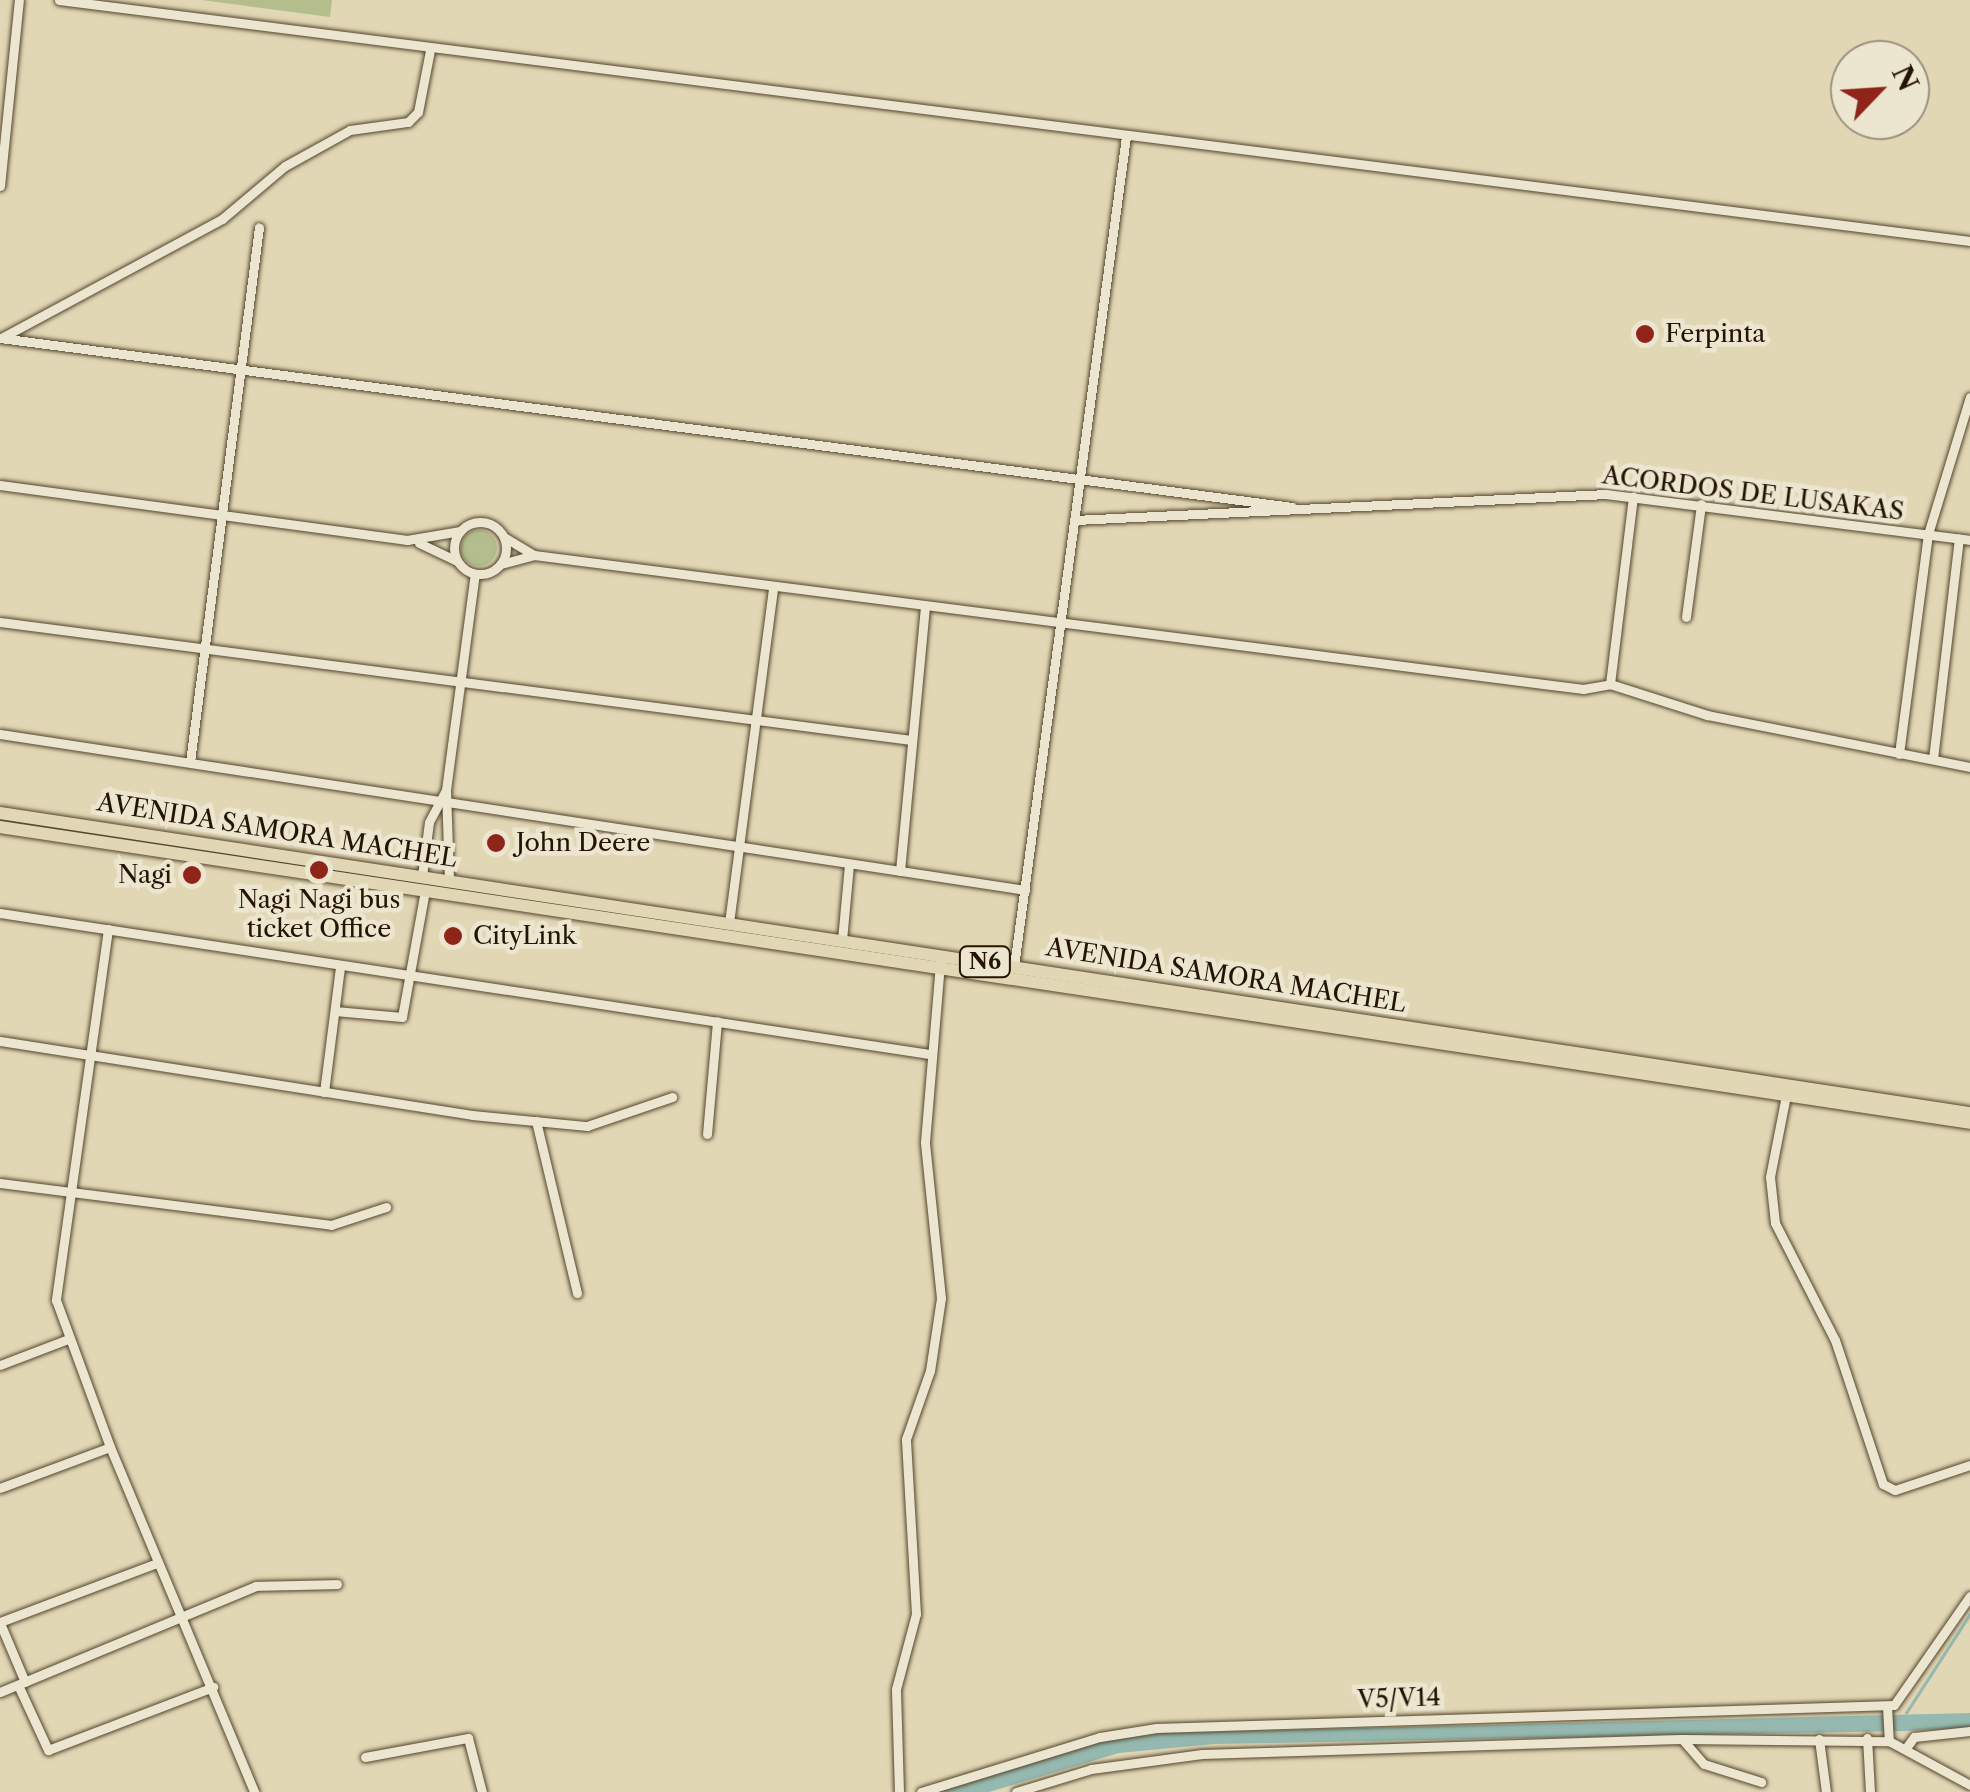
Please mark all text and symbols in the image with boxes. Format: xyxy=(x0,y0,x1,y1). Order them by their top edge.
north arrow xyxy=(1830,40,1930,140)
text: N xyxy=(1885,60,1926,96)
place label: Ferpinta xyxy=(1665,319,1765,349)
marker: Ferpinta xyxy=(1634,323,1656,345)
street label: ACORDOS DE LUSAKAS xyxy=(1600,461,1906,527)
street label: AVENIDA SAMORA MACHEL xyxy=(94,788,460,874)
place label: John Deere xyxy=(516,828,650,858)
marker: John Deere xyxy=(485,832,507,854)
marker: Nagi Nagi bus ticket Office xyxy=(308,859,330,881)
place label: Nagi xyxy=(118,860,172,890)
marker: Nagi xyxy=(181,864,203,886)
place label: Nagi Nagi bus ticket Office xyxy=(238,886,400,945)
place label: CityLink xyxy=(473,921,576,951)
marker: CityLink xyxy=(442,925,464,947)
street label: AVENIDA SAMORA MACHEL xyxy=(1043,933,1409,1019)
road number: N6 xyxy=(958,945,1012,979)
street label: V5/V14 xyxy=(1357,1683,1441,1715)

